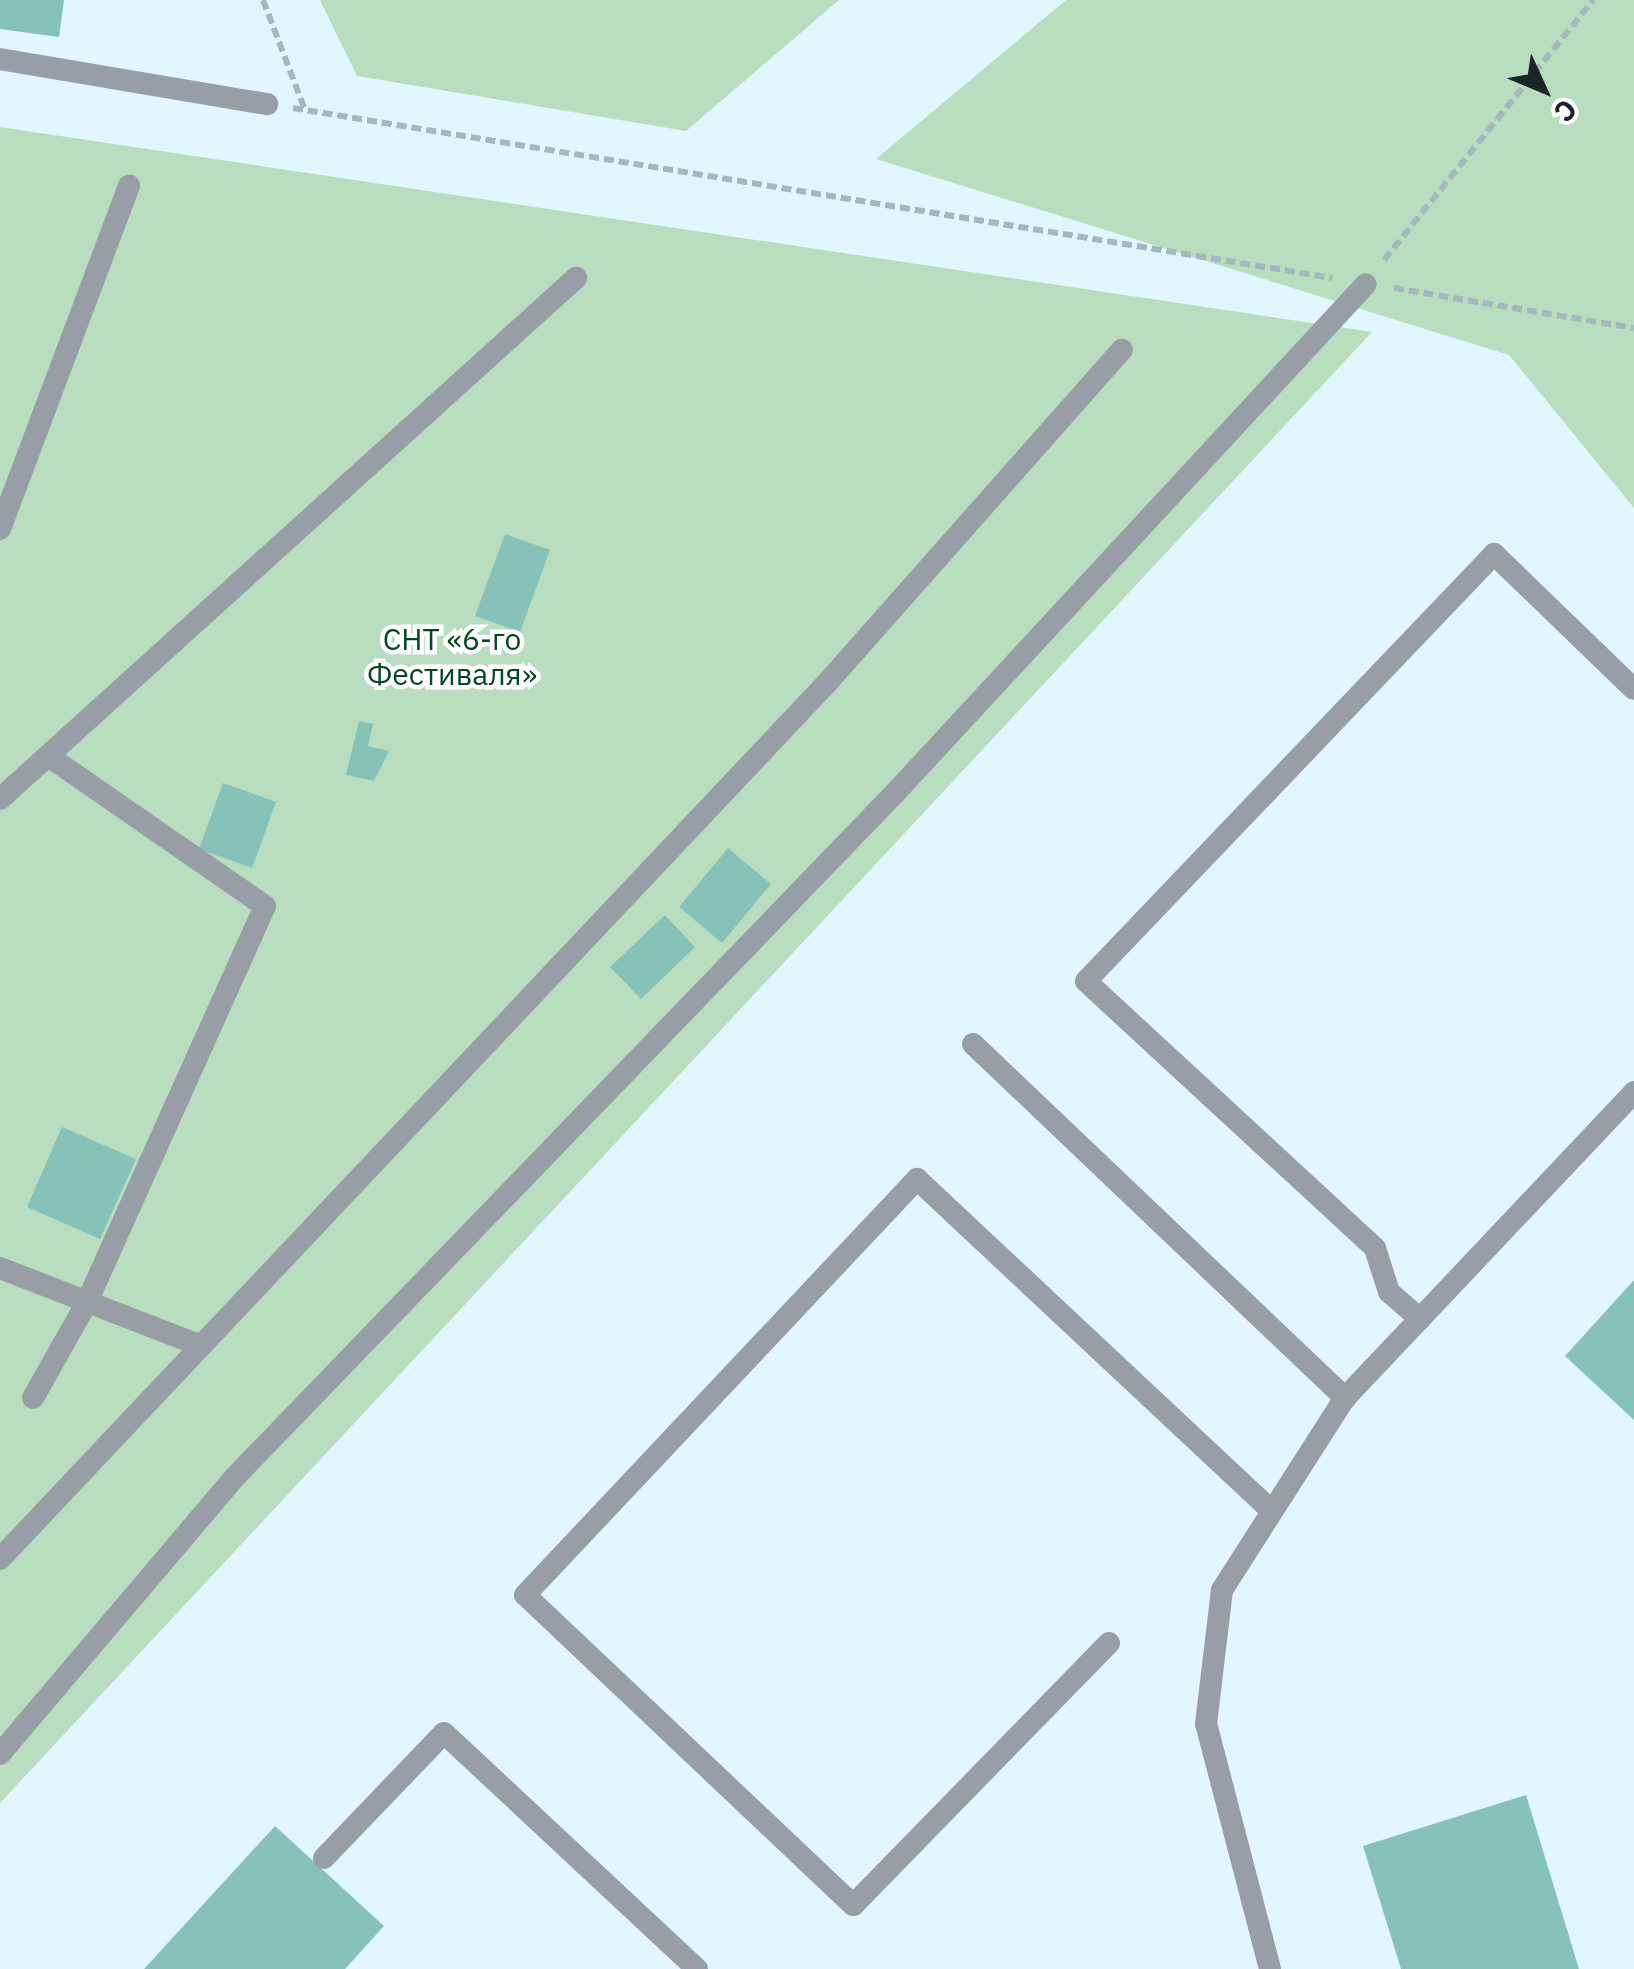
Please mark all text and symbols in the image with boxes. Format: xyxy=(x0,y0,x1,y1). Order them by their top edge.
north arrow xyxy=(1494,40,1594,140)
text: С xyxy=(1546,92,1586,131)
park label: СНТ «6-го Фестиваля» xyxy=(367,621,537,692)

